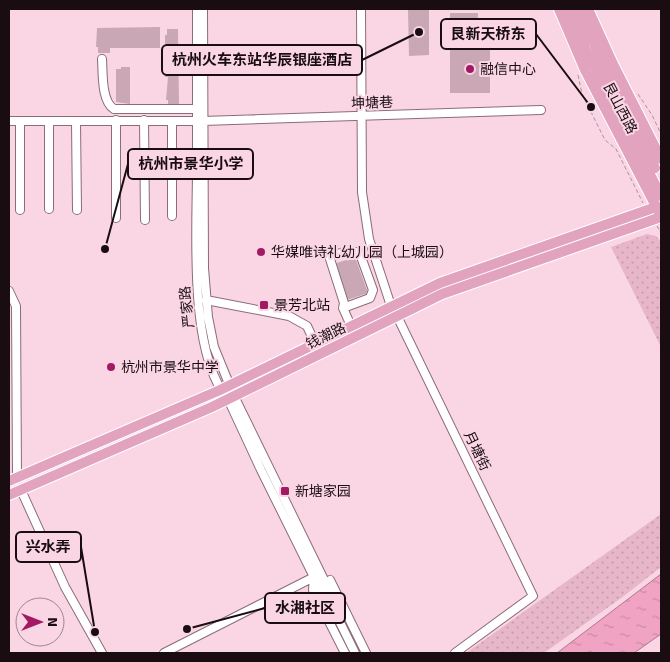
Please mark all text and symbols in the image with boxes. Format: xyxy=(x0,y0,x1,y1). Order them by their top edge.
callout: 艮新天桥东 xyxy=(441,19,536,49)
text: 艮新天桥东 xyxy=(450,25,526,43)
callout: 杭州火车东站华辰银座酒店 xyxy=(162,45,362,75)
text: 杭州火车东站华辰银座酒店 xyxy=(172,51,352,69)
place label: 融信中心 xyxy=(480,61,536,78)
marker: 融信中心 xyxy=(464,63,476,75)
street label: 艮山西路 xyxy=(599,79,641,137)
street label: 坤塘巷 xyxy=(351,94,393,112)
callout: 杭州市景华小学 xyxy=(128,149,253,179)
text: 杭州市景华小学 xyxy=(138,155,244,173)
place label: 华媒唯诗礼幼儿园（上城园） xyxy=(271,244,453,261)
marker: 华媒唯诗礼幼儿园（上城园） xyxy=(255,246,267,258)
street label: 严家路 xyxy=(176,285,198,329)
place label: 景芳北站 xyxy=(274,297,330,314)
marker: 景芳北站 xyxy=(258,299,270,311)
street label: 钱潮路 xyxy=(303,319,349,353)
place label: 杭州市景华中学 xyxy=(121,359,219,376)
marker: 杭州市景华中学 xyxy=(105,361,117,373)
street label: 月塘街 xyxy=(460,428,494,474)
place label: 新塘家园 xyxy=(295,483,351,500)
marker: 新塘家园 xyxy=(279,485,291,497)
callout: 兴水弄 xyxy=(16,532,81,562)
text: 兴水弄 xyxy=(25,538,71,556)
callout: 水湘社区 xyxy=(265,593,345,623)
north arrow xyxy=(15,597,65,647)
text: 水湘社区 xyxy=(275,599,335,617)
text: N xyxy=(44,617,61,627)

